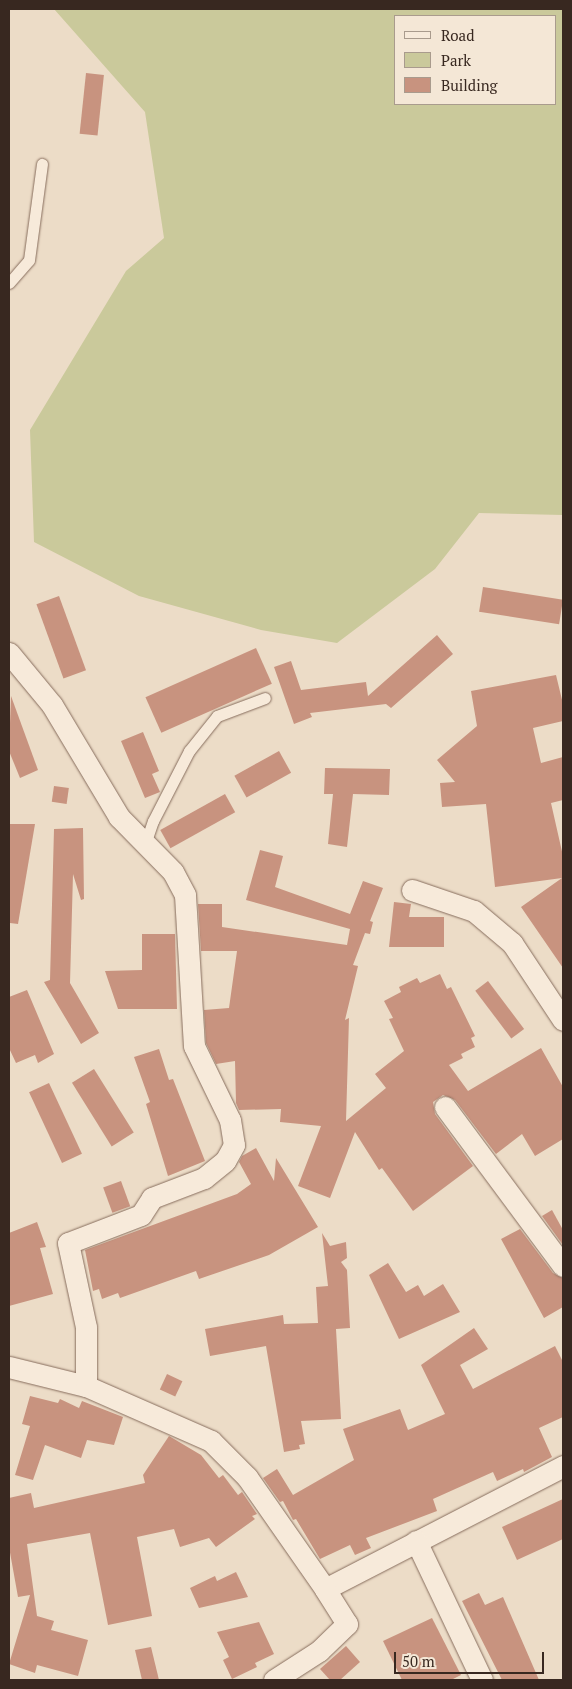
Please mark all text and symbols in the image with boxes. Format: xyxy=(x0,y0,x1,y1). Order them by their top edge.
legend xyxy=(394,15,557,105)
text: Road xyxy=(441,25,474,45)
text: Park xyxy=(441,50,471,70)
text: Building xyxy=(441,75,498,95)
scale bar xyxy=(397,1642,547,1674)
text: 50 m xyxy=(402,1651,435,1671)

